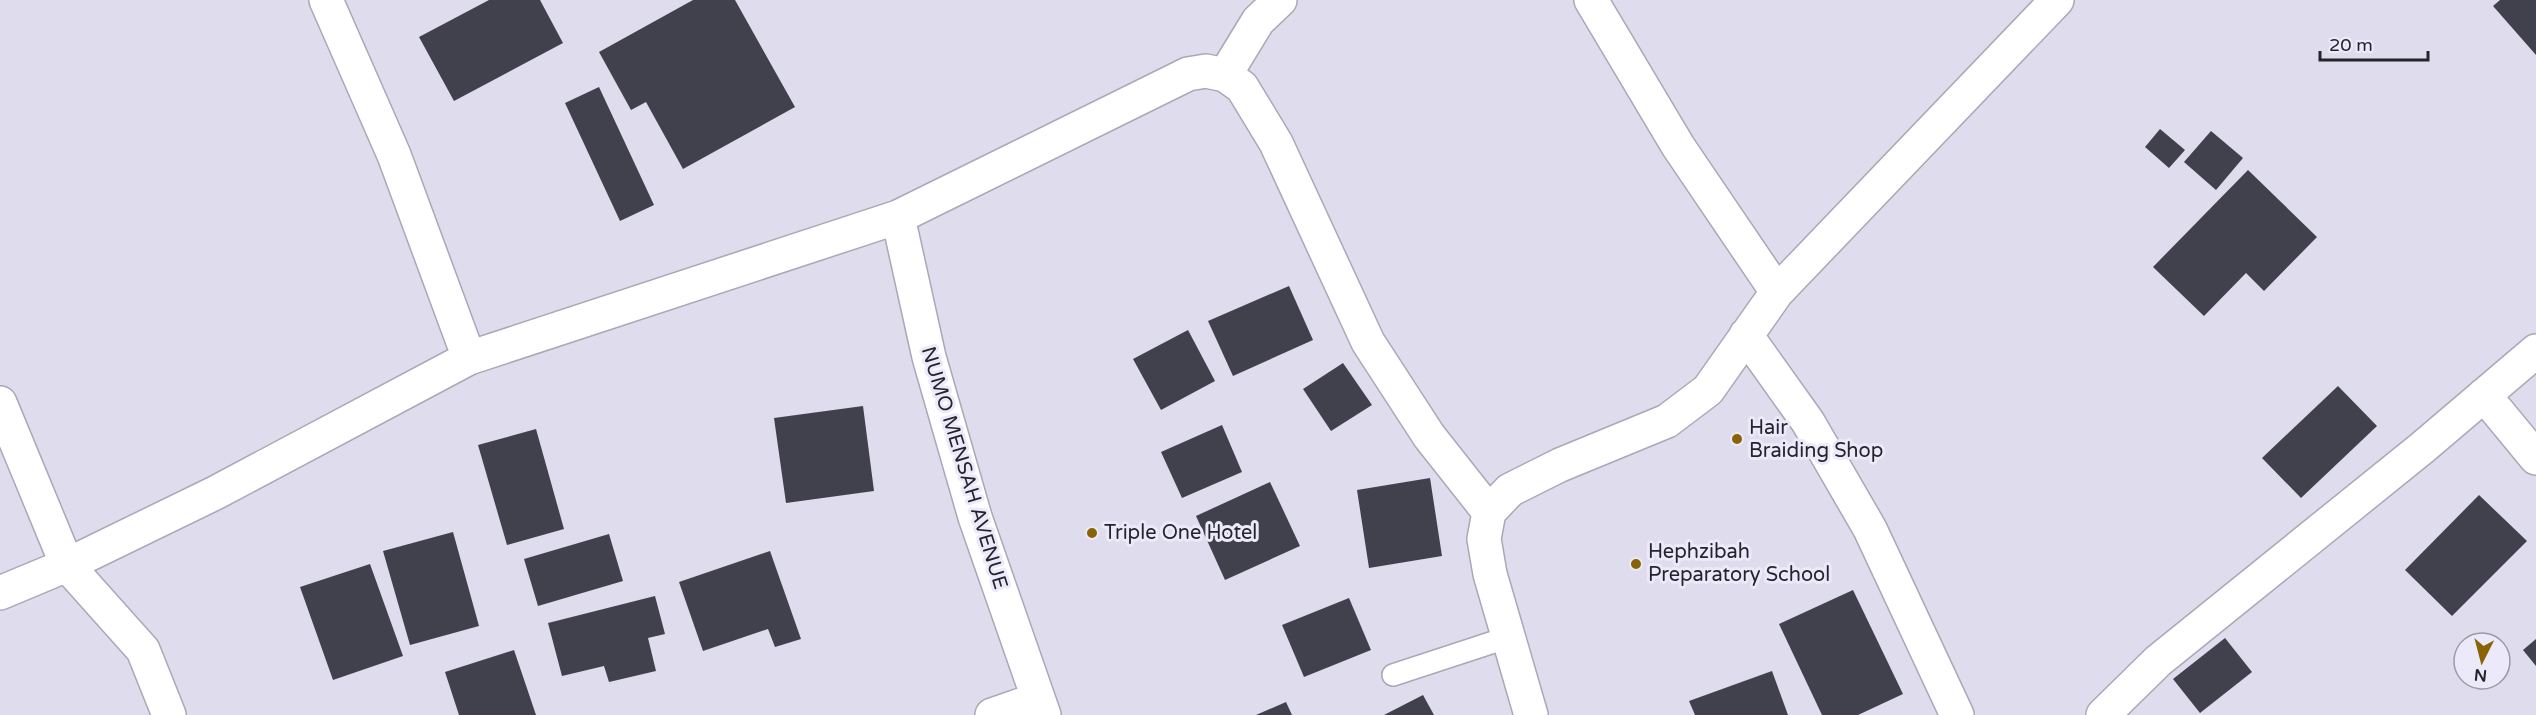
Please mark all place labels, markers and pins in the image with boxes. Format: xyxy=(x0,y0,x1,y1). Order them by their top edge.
place label: Hair Braiding Shop xyxy=(1749,416,1883,463)
marker: Hair Braiding Shop xyxy=(1730,432,1744,446)
place label: Triple One Hotel xyxy=(1104,521,1257,545)
marker: Triple One Hotel xyxy=(1085,526,1099,540)
place label: Hephzibah Preparatory School xyxy=(1648,540,1830,587)
marker: Hephzibah Preparatory School xyxy=(1629,557,1643,571)

